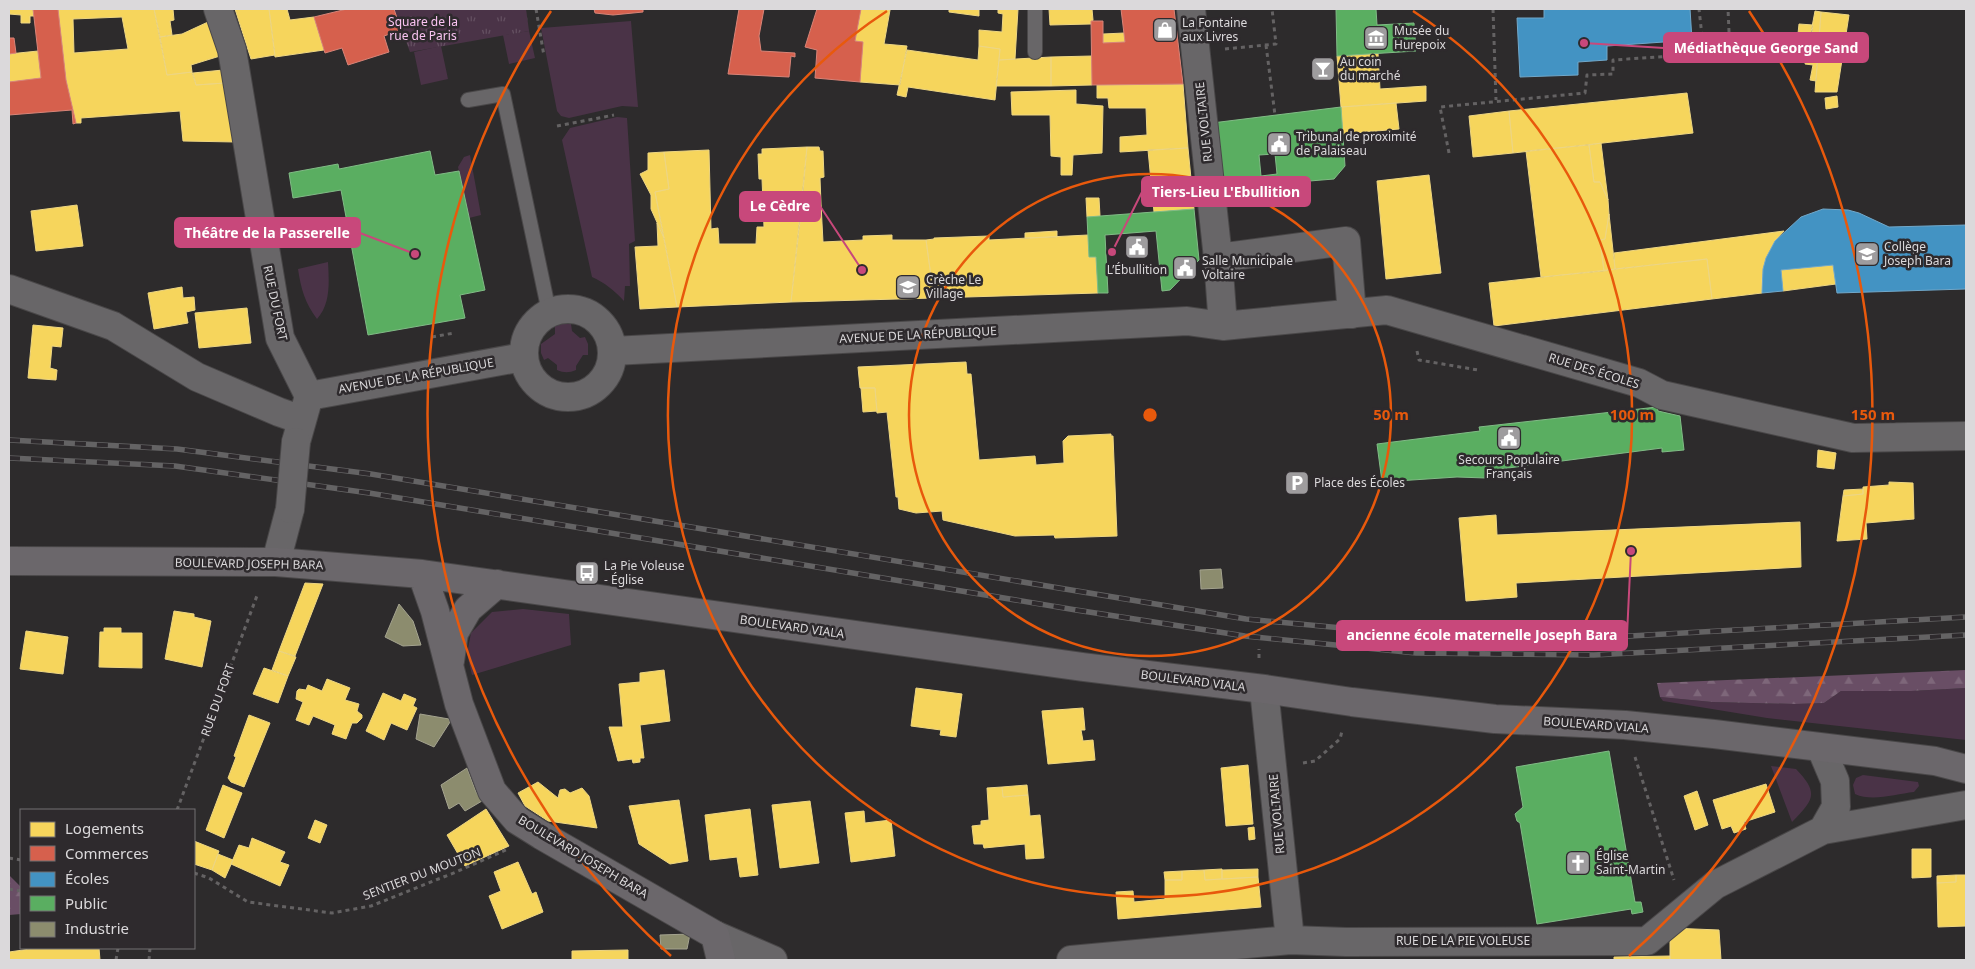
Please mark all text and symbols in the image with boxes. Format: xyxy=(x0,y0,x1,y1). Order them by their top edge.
park label: Square de la rue de Paris xyxy=(388,13,458,44)
place label: La Fontaine aux Livres xyxy=(1182,14,1248,45)
shop icon: La Fontaine aux Livres xyxy=(1152,17,1178,43)
place label: Musée du Hurepoix xyxy=(1394,22,1450,53)
museum icon: Musée du Hurepoix xyxy=(1363,25,1389,51)
callout: Médiathèque George Sand xyxy=(1664,33,1868,62)
text: Médiathèque George Sand xyxy=(1674,38,1858,57)
place label: Au coin du marché xyxy=(1340,53,1401,84)
bar icon: Au coin du marché xyxy=(1310,56,1336,82)
street label: RUE VOLTAIRE xyxy=(1191,81,1216,163)
place label: Tribunal de proximité de Palaiseau xyxy=(1296,128,1417,159)
public building icon: Tribunal de proximité de Palaiseau xyxy=(1266,131,1292,157)
callout: Tiers-Lieu L'Ebullition xyxy=(1142,177,1310,206)
text: Tiers-Lieu L'Ebullition xyxy=(1152,182,1300,201)
callout: Le Cèdre xyxy=(740,192,820,221)
text: Le Cèdre xyxy=(750,196,810,215)
callout: Théâtre de la Passerelle xyxy=(175,218,360,247)
text: Théâtre de la Passerelle xyxy=(184,223,350,242)
public building icon: L’Ébullition xyxy=(1124,234,1150,260)
place label: Collège Joseph Bara xyxy=(1883,238,1951,269)
school or university icon: Collège Joseph Bara xyxy=(1854,241,1880,267)
place label: Salle Municipale Voltaire xyxy=(1202,252,1293,283)
public building icon: Salle Municipale Voltaire xyxy=(1172,255,1198,281)
place label: L’Ébullition xyxy=(1107,261,1167,278)
street label: RUE DU FORT xyxy=(259,264,292,342)
place label: Crèche Le Village xyxy=(926,271,981,302)
school or university icon: Crèche Le Village xyxy=(895,274,921,300)
street label: AVENUE DE LA RÉPUBLIQUE xyxy=(839,322,997,347)
street label: RUE DES ÉCOLES xyxy=(1547,349,1642,393)
street label: AVENUE DE LA RÉPUBLIQUE xyxy=(337,353,495,398)
text: 50 m xyxy=(1373,404,1409,424)
text: 100 m xyxy=(1610,404,1654,424)
text: 150 m xyxy=(1851,404,1895,424)
centre of rings xyxy=(1141,406,1159,424)
public building icon: Secours Populaire Français xyxy=(1496,425,1522,451)
place label: Secours Populaire Français xyxy=(1458,451,1560,482)
parking icon: Place des Écoles xyxy=(1284,470,1310,496)
place label: Place des Écoles xyxy=(1314,474,1405,491)
street label: BOULEVARD JOSEPH BARA xyxy=(175,554,324,573)
place label: La Pie Voleuse - Église xyxy=(604,557,685,588)
bus stop icon: La Pie Voleuse - Église xyxy=(574,560,600,586)
street label: BOULEVARD VIALA xyxy=(739,611,846,642)
callout: ancienne école maternelle Joseph Bara xyxy=(1337,621,1627,650)
text: ancienne école maternelle Joseph Bara xyxy=(1347,625,1617,644)
street label: RUE DU FORT xyxy=(196,661,239,739)
street label: BOULEVARD VIALA xyxy=(1140,666,1247,695)
street label: BOULEVARD VIALA xyxy=(1543,712,1650,737)
street label: RUE VOLTAIRE xyxy=(1265,773,1288,855)
legend xyxy=(20,809,195,949)
street label: BOULEVARD JOSEPH BARA xyxy=(515,811,652,902)
text: Logements xyxy=(65,818,144,838)
text: Commerces xyxy=(65,843,149,863)
street label: SENTIER DU MOUTON xyxy=(360,843,483,904)
place label: Église Saint-Martin xyxy=(1596,847,1665,878)
church icon: Église Saint-Martin xyxy=(1565,850,1591,876)
text: Écoles xyxy=(65,868,109,888)
text: Public xyxy=(65,893,108,913)
text: Industrie xyxy=(65,918,129,938)
street label: RUE DE LA PIE VOLEUSE xyxy=(1396,932,1530,949)

